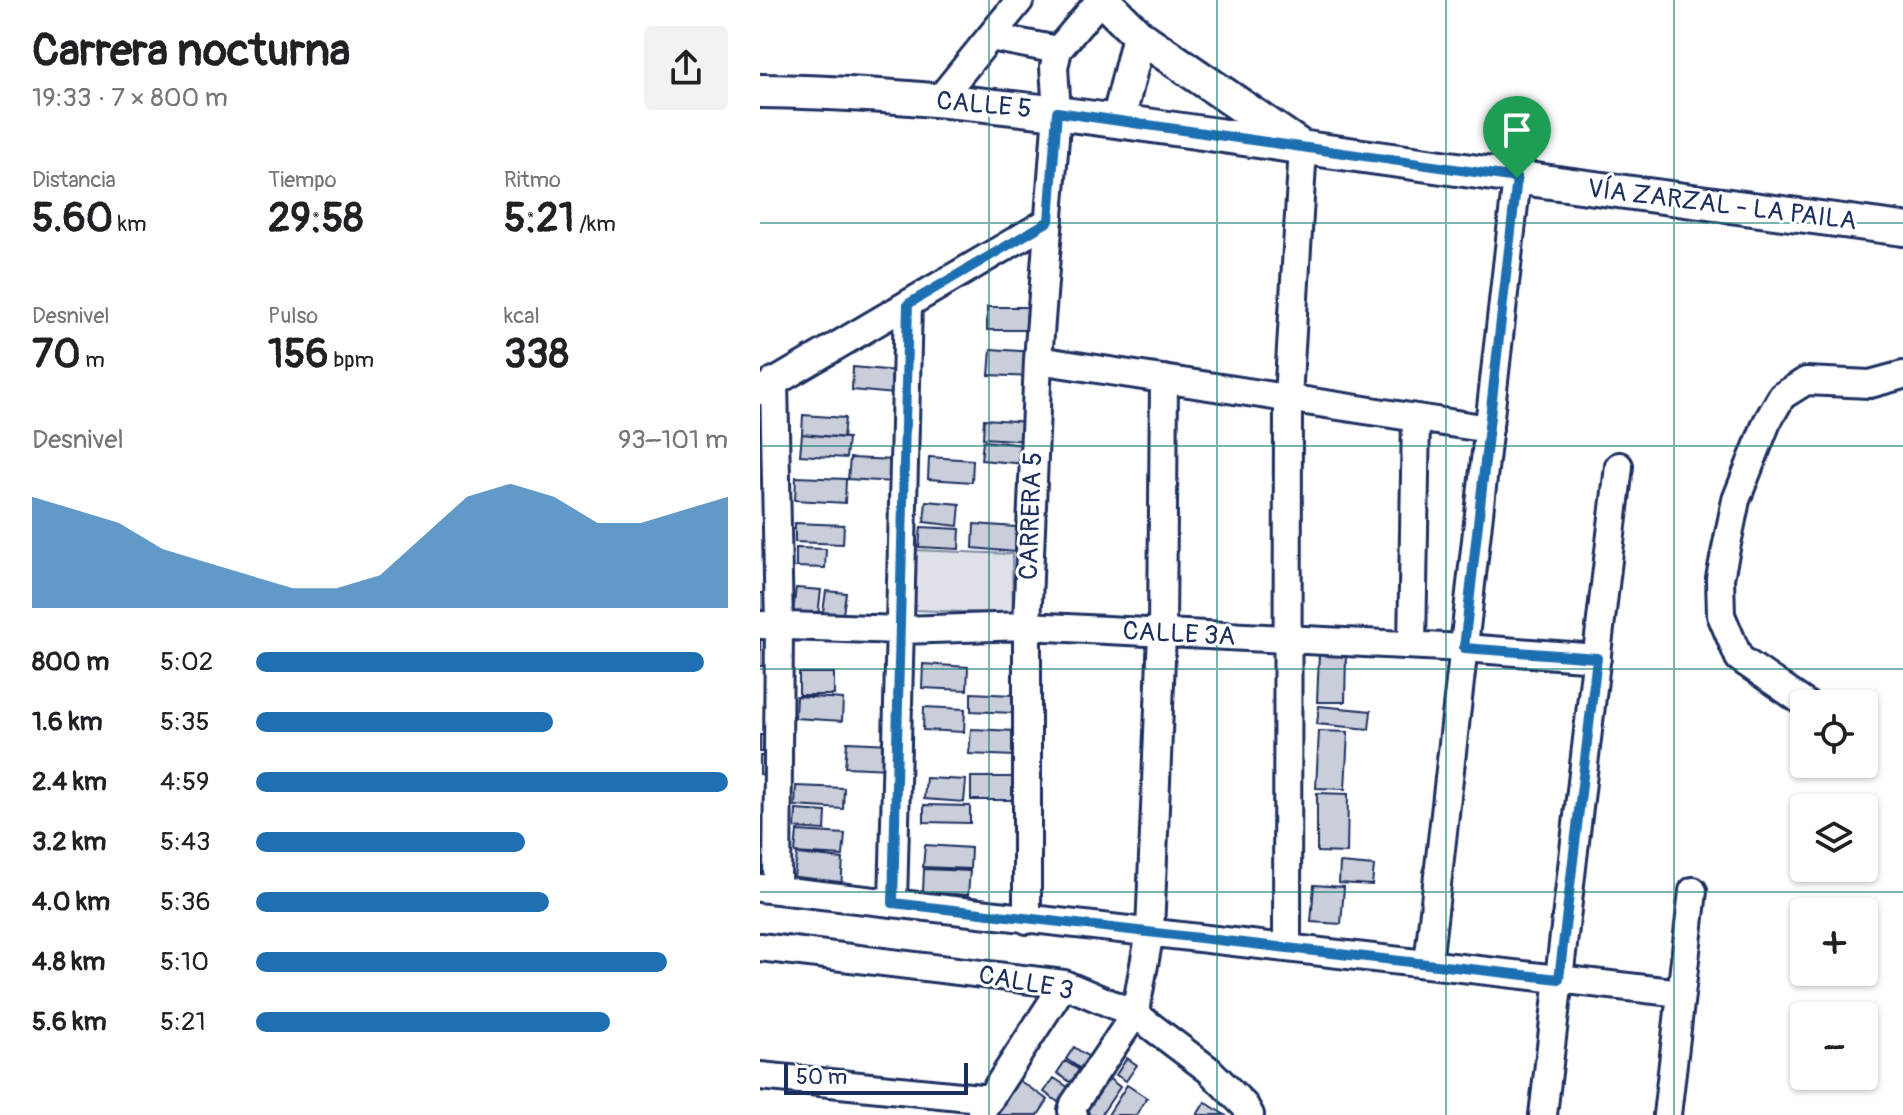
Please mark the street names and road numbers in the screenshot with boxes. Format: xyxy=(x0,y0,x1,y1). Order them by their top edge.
street label: CALLE 5 xyxy=(935,85,1033,125)
street label: VÍA ZARZAL - LA PAILA xyxy=(1585,173,1859,237)
street label: CARRERA 5 xyxy=(1013,451,1049,581)
street label: CALLE 3A xyxy=(1122,615,1236,653)
street label: CALLE 3 xyxy=(976,959,1076,1007)

